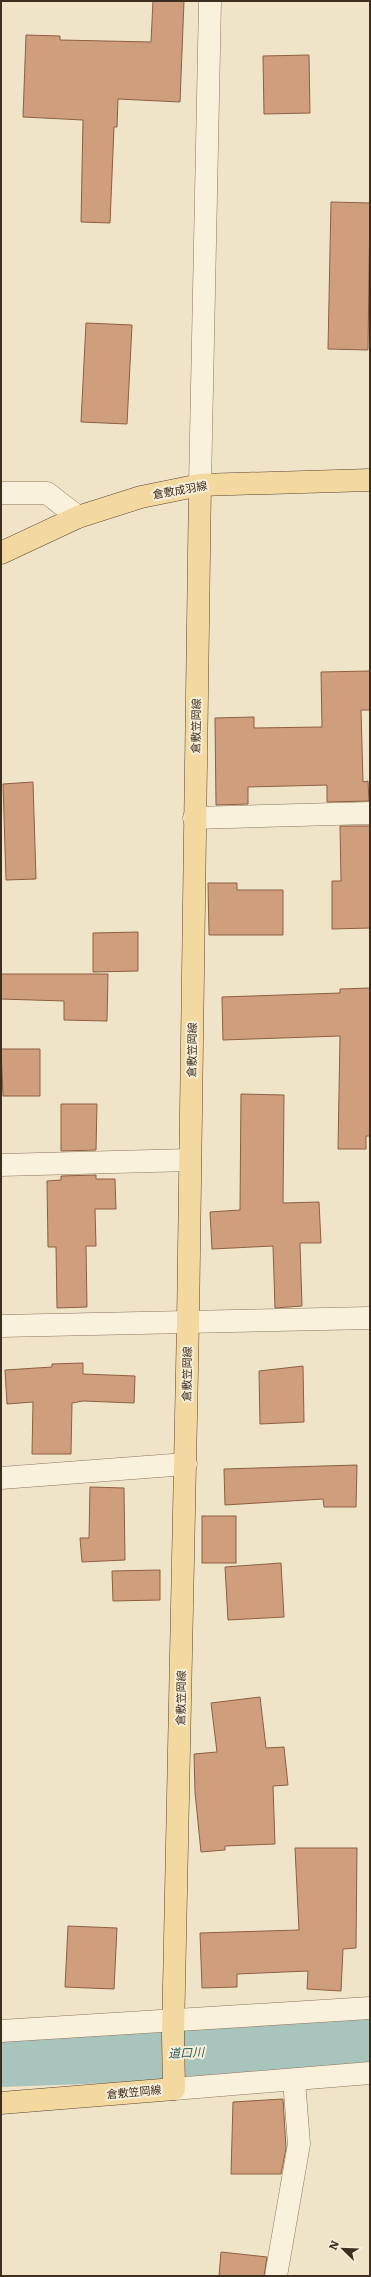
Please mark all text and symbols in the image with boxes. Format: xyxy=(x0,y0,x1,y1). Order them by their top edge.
street label: 倉敷成羽線 xyxy=(151,476,208,502)
street label: 倉敷笠岡線 xyxy=(187,698,203,754)
street label: 倉敷笠岡線 xyxy=(183,1022,199,1078)
street label: 倉敷笠岡線 xyxy=(178,1346,194,1402)
street label: 倉敷笠岡線 xyxy=(172,1670,188,1726)
water label: 道口川 xyxy=(168,2042,206,2062)
street label: 倉敷笠岡線 xyxy=(106,2081,162,2101)
north arrow xyxy=(323,2229,363,2269)
text: N xyxy=(324,2237,342,2252)

